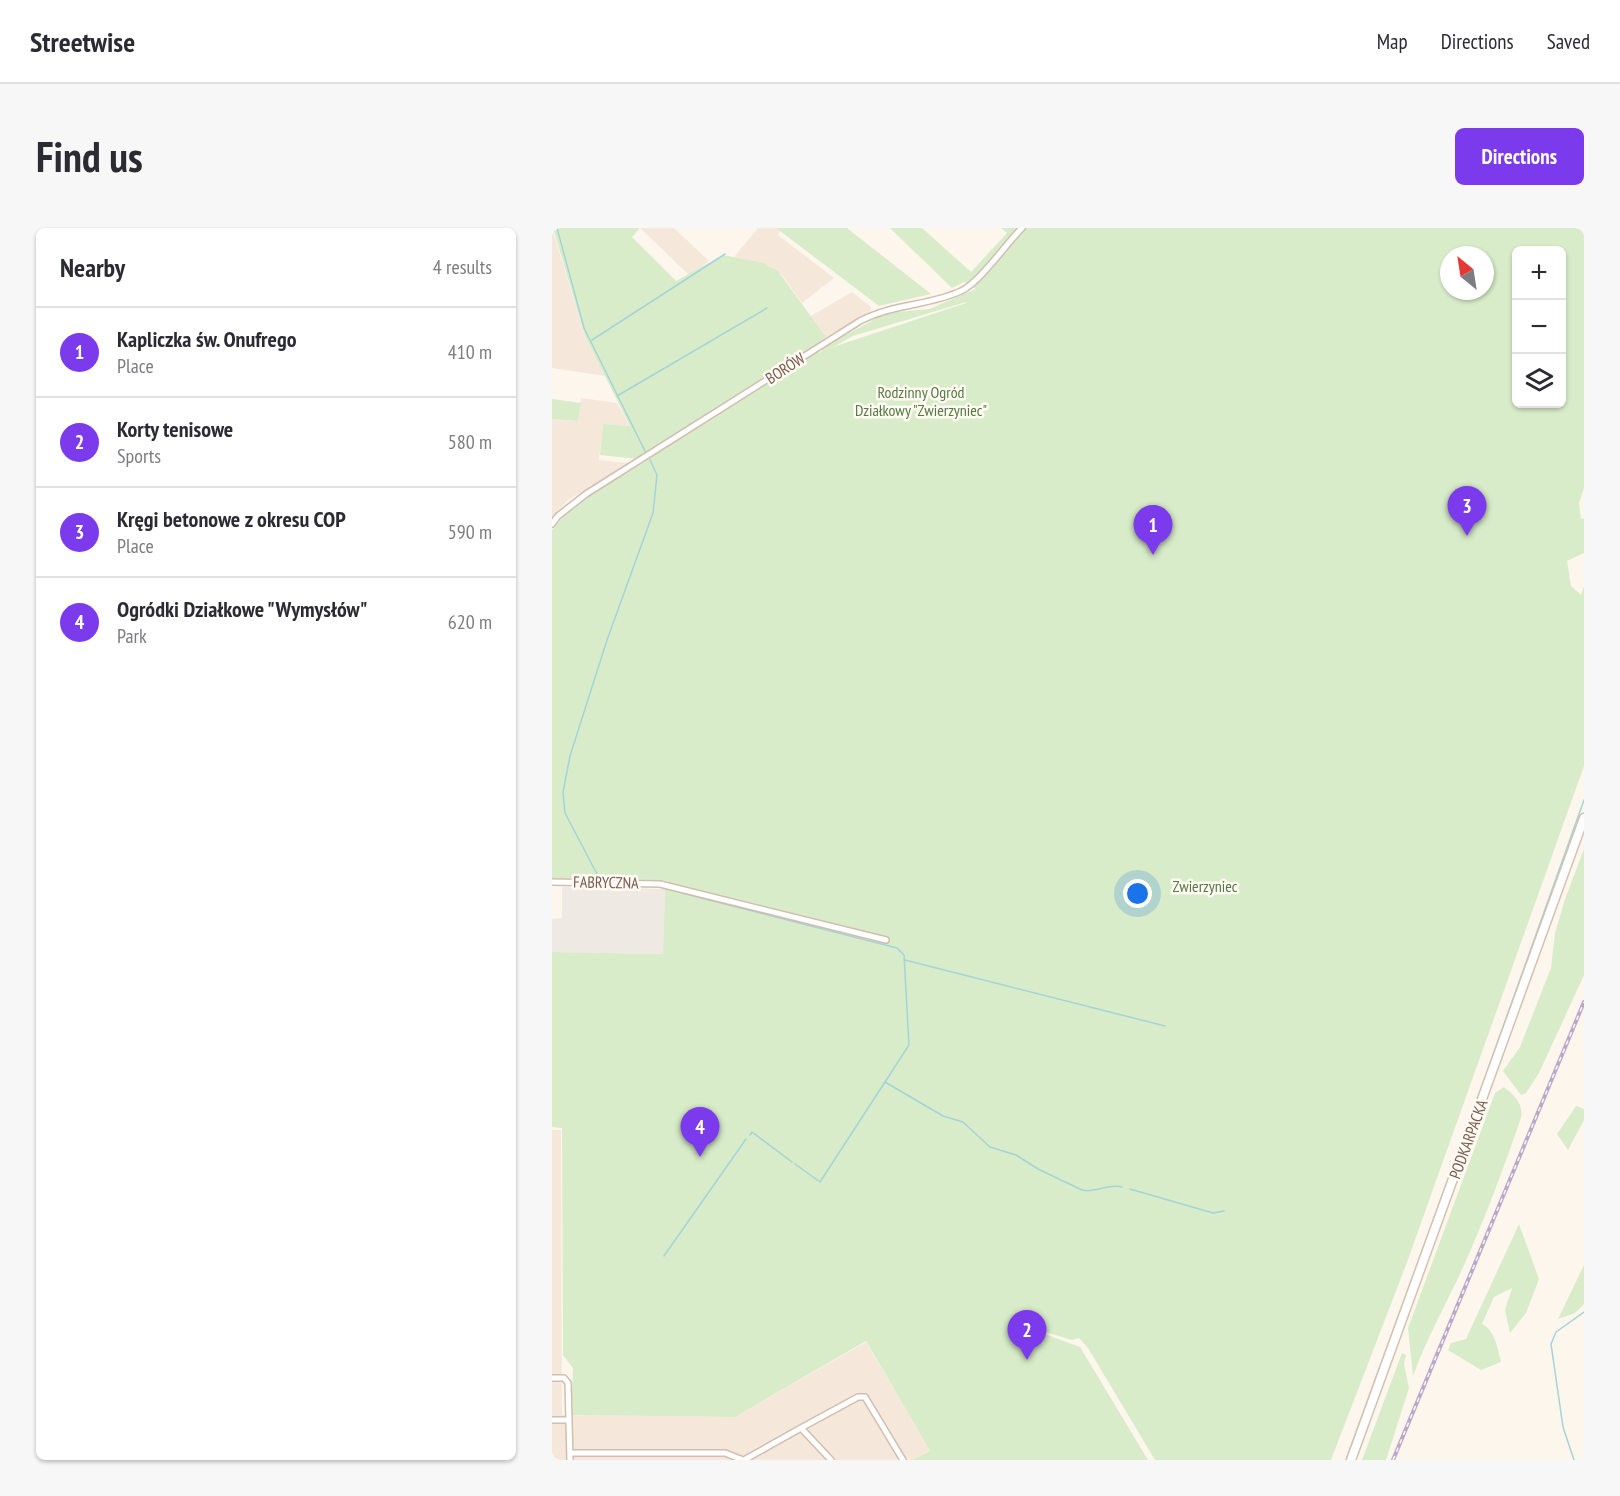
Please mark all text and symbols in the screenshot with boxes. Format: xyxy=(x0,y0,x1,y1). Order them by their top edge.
text: Streetwise xyxy=(30,23,135,60)
text: Map xyxy=(1377,28,1408,55)
text: Directions xyxy=(1441,28,1514,55)
text: Saved xyxy=(1547,28,1590,55)
button: Directions xyxy=(1455,128,1584,185)
text: Find us xyxy=(36,129,143,184)
north arrow xyxy=(1440,246,1494,300)
map controls xyxy=(1512,246,1566,408)
button: + xyxy=(1512,246,1566,300)
text: Nearby xyxy=(60,251,125,284)
text: 4 results xyxy=(433,254,492,280)
button: − xyxy=(1512,300,1566,354)
text: Kapliczka św. Onufrego xyxy=(117,325,297,353)
text: 1 xyxy=(75,339,84,365)
text: 410 m xyxy=(448,339,492,365)
street label: BORÓW xyxy=(762,348,809,388)
text: Place xyxy=(117,353,154,379)
button: layers xyxy=(1512,354,1566,408)
park label: Rodzinny Ogród Działkowy "Zwierzyniec" xyxy=(855,382,987,420)
text: Korty tenisowe xyxy=(117,415,233,443)
text: 2 xyxy=(75,429,84,455)
text: 580 m xyxy=(448,429,492,455)
text: Sports xyxy=(117,443,161,469)
pin: 3 xyxy=(1448,486,1486,536)
text: Kręgi betonowe z okresu COP xyxy=(117,505,346,533)
pin: 1 xyxy=(1134,506,1172,555)
text: 3 xyxy=(75,519,84,545)
text: 590 m xyxy=(448,519,492,545)
text: Place xyxy=(117,533,154,559)
text: Ogródki Działkowe "Wymysłów" xyxy=(117,595,367,623)
text: 4 xyxy=(75,609,84,635)
text: 620 m xyxy=(448,609,492,635)
text: Park xyxy=(117,623,147,649)
street label: FABRYCZNA xyxy=(573,871,639,893)
park label: Zwierzyniec xyxy=(1173,876,1238,896)
your location xyxy=(1123,879,1152,908)
street label: PODKARPACKA xyxy=(1444,1096,1492,1181)
pin: 4 xyxy=(680,1108,720,1157)
pin: 2 xyxy=(1008,1310,1046,1360)

